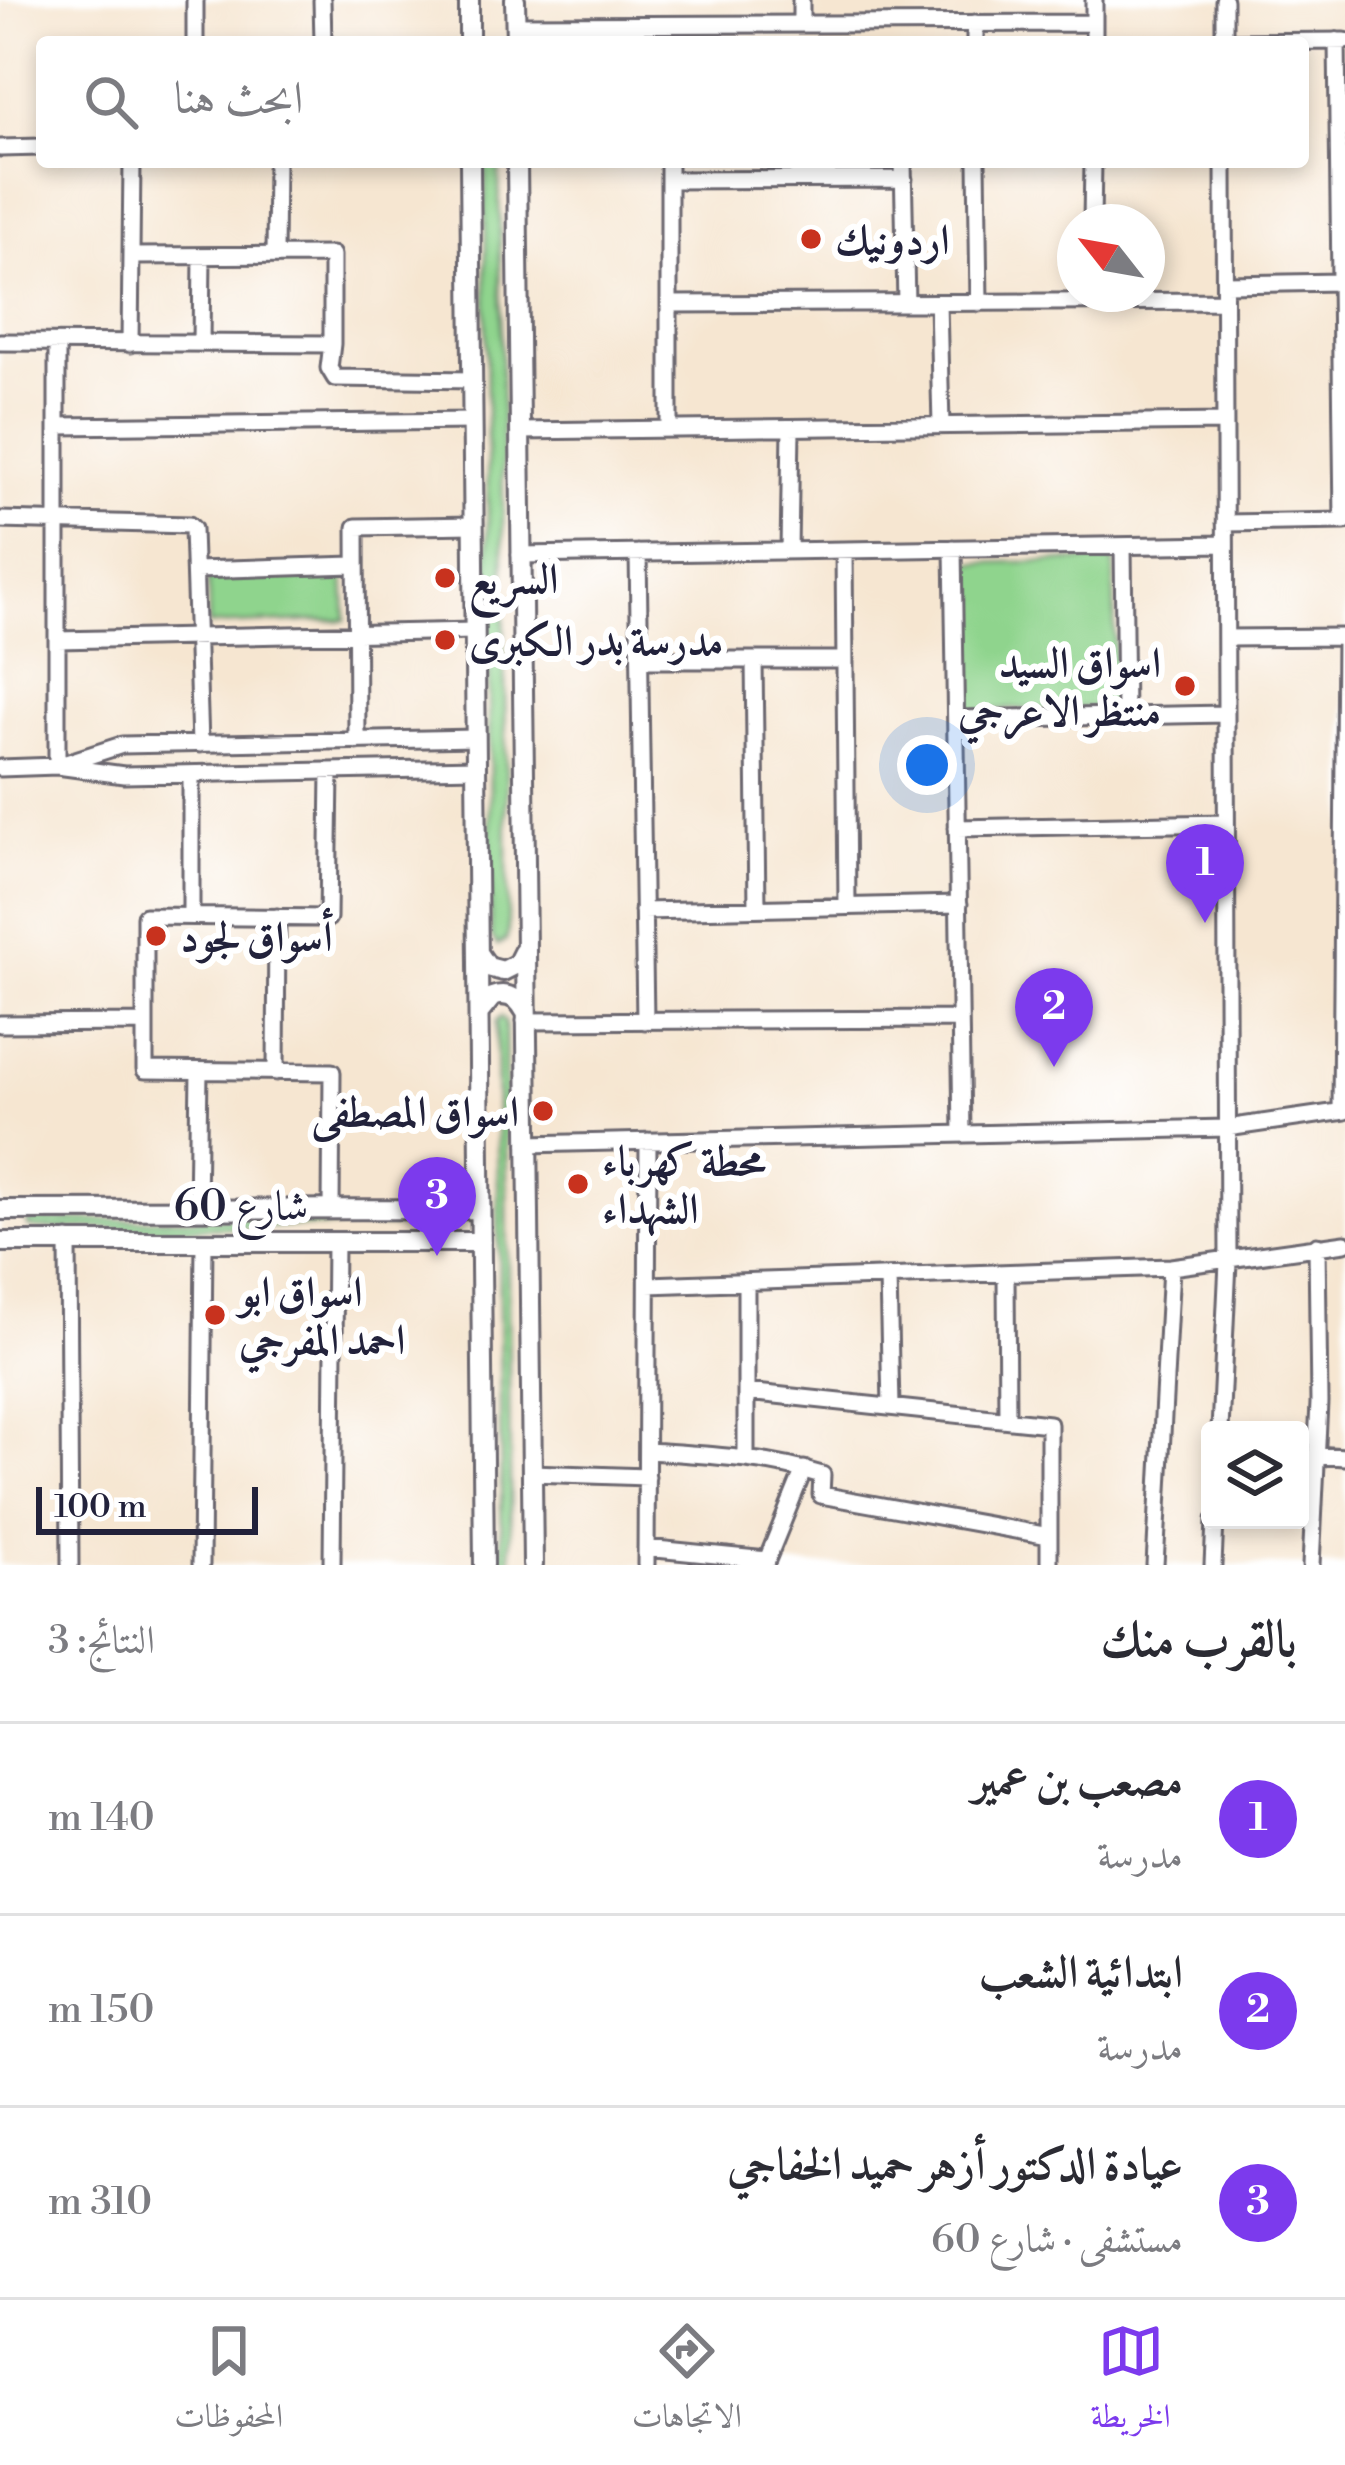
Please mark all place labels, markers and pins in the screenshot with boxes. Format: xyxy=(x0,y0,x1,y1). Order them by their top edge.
place label: اردونيك xyxy=(835,215,950,268)
marker: اردونيك xyxy=(798,226,824,252)
place label: السريع xyxy=(469,554,558,618)
marker: السريع xyxy=(432,565,458,591)
place label: مدرسة بدر الكبرى xyxy=(469,616,723,669)
marker: مدرسة بدر الكبرى xyxy=(432,627,458,653)
place label: اسواق السيد منتظر الاعرجي xyxy=(957,638,1161,745)
marker: اسواق السيد منتظر الاعرجي xyxy=(1172,673,1198,699)
pin: 1 xyxy=(1166,824,1244,923)
place label: أسواق لجود xyxy=(180,907,333,965)
marker: أسواق لجود xyxy=(143,923,169,949)
pin: 2 xyxy=(1015,968,1093,1067)
place label: اسواق المصطفى xyxy=(310,1087,519,1143)
marker: اسواق المصطفى xyxy=(530,1098,556,1124)
place label: محطة كهرباء الشهداء xyxy=(602,1136,767,1237)
pin: 3 xyxy=(398,1157,476,1256)
marker: محطة كهرباء الشهداء xyxy=(565,1171,591,1197)
place label: اسواق ابو احمد المفرجي xyxy=(235,1267,405,1374)
marker: اسواق ابو احمد المفرجي xyxy=(202,1302,228,1328)

